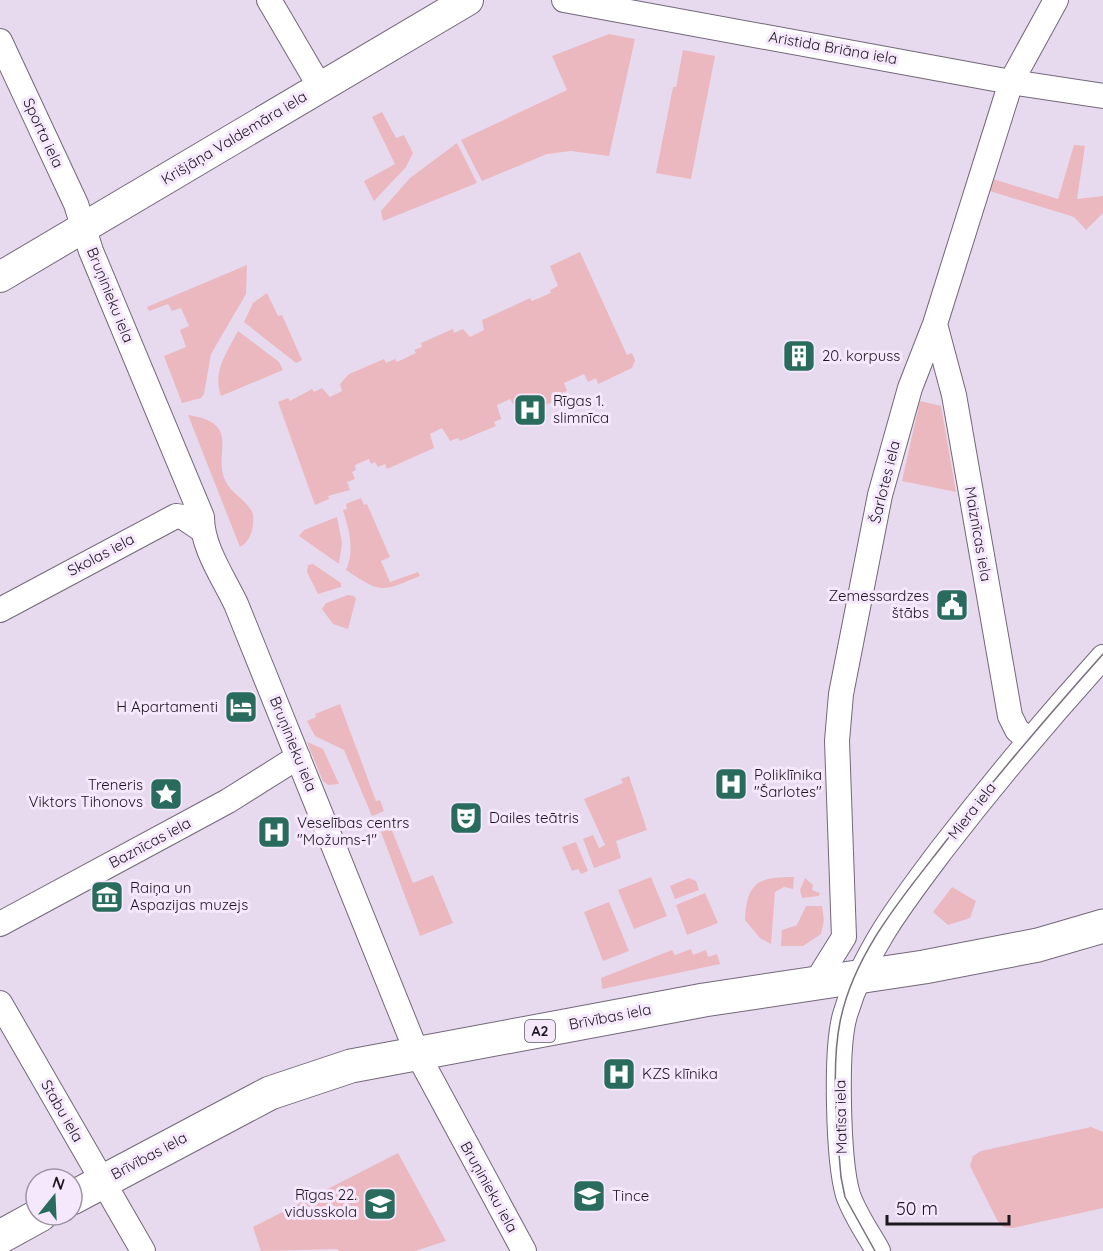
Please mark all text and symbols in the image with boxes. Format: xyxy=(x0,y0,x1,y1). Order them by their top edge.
street label: Aristida Briāna iela xyxy=(767,27,899,68)
street label: Krišjāņa Valdemāra iela xyxy=(157,87,310,189)
street label: Sporta iela xyxy=(19,95,68,171)
street label: Bruņinieku iela xyxy=(83,244,138,345)
building icon: 20. korpuss xyxy=(781,338,817,374)
place label: 20. korpuss xyxy=(822,346,900,365)
place label: Rīgas 1. slimnīca xyxy=(553,391,609,427)
hospital icon: Rīgas 1. slimnīca xyxy=(512,392,548,428)
street label: Šarlotes iela xyxy=(865,439,904,525)
street label: Maiznīcas iela xyxy=(961,485,996,583)
street label: Skolas iela xyxy=(64,529,137,580)
place label: Zemessardzes štābs xyxy=(828,586,929,622)
public building icon: Zemessardzes štābs xyxy=(934,587,970,623)
hotel icon: H Apartamenti xyxy=(223,689,259,725)
street label: Bruņinieku iela xyxy=(266,693,321,794)
place label: H Apartamenti xyxy=(116,697,218,716)
place label: Poliklīnika "Šarlotes" xyxy=(754,765,822,801)
hospital icon: Poliklīnika "Šarlotes" xyxy=(713,766,749,802)
place label: Treneris Viktors Tihonovs xyxy=(28,775,143,811)
place icon: Treneris Viktors Tihonovs xyxy=(148,776,184,812)
street label: Miera iela xyxy=(943,778,1000,843)
theatre icon: Dailes teātris xyxy=(448,800,484,836)
place label: Dailes teātris xyxy=(489,808,579,827)
street label: Baznīcas iela xyxy=(106,813,194,872)
place label: Veselības centrs "Možums-1" xyxy=(297,813,409,849)
hospital icon: Veselības centrs "Možums-1" xyxy=(256,814,292,850)
place label: Raiņa un Aspazijas muzejs xyxy=(130,878,248,914)
museum icon: Raiņa un Aspazijas muzejs xyxy=(89,879,125,915)
street label: Brīvības iela xyxy=(567,999,653,1034)
road number: A2 xyxy=(525,1020,555,1042)
hospital icon: KZS klīnika xyxy=(601,1056,637,1092)
place label: KZS klīnika xyxy=(642,1064,718,1083)
street label: Stabu iela xyxy=(37,1076,88,1145)
street label: Matīsa iela xyxy=(830,1080,851,1154)
street label: Brīvības iela xyxy=(107,1128,190,1184)
street label: Bruņinieku iela xyxy=(457,1138,522,1236)
north arrow xyxy=(24,1167,84,1227)
text: N xyxy=(50,1171,67,1194)
school or university icon: Tince xyxy=(571,1178,607,1214)
place label: Rīgas 22. vidusskola xyxy=(285,1185,357,1221)
school or university icon: Rīgas 22. vidusskola xyxy=(362,1186,398,1222)
place label: Tince xyxy=(612,1186,649,1205)
scale bar xyxy=(887,1188,1008,1226)
text: 50 m xyxy=(896,1197,938,1220)

